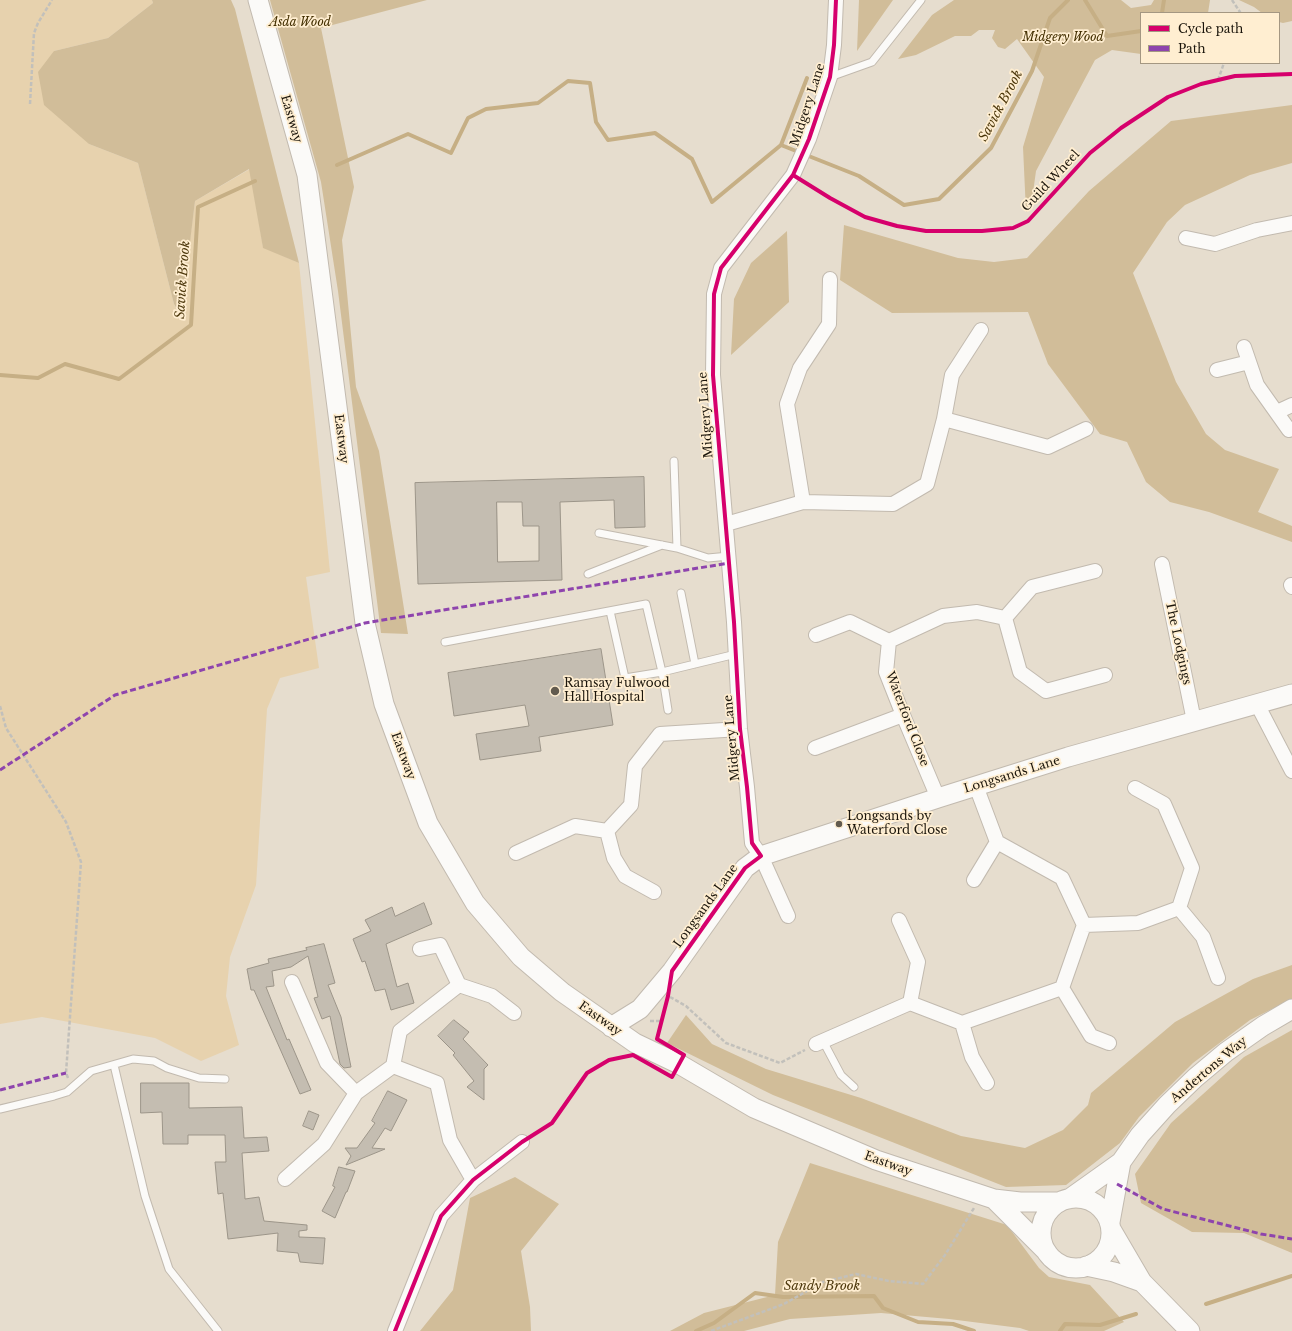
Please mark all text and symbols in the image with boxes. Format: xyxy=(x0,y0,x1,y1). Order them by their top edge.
legend xyxy=(1140,12,1280,64)
park label: Asda Wood xyxy=(269,16,331,30)
text: Cycle path xyxy=(1178,21,1243,36)
park label: Midgery Wood xyxy=(1022,31,1104,45)
text: Path xyxy=(1178,41,1206,56)
street label: Midgery Lane xyxy=(788,62,828,148)
water label: Savick Brook xyxy=(976,68,1026,144)
street label: Eastway xyxy=(277,93,305,145)
street label: Guild Wheel xyxy=(1019,147,1083,215)
water label: Savick Brook xyxy=(172,240,194,320)
street label: Midgery Lane xyxy=(696,371,716,459)
street label: Eastway xyxy=(331,414,351,464)
street label: The Lodgings xyxy=(1162,600,1194,686)
street label: Waterford Close xyxy=(882,670,932,768)
place label: Ramsay Fulwood Hall Hospital xyxy=(564,677,670,705)
marker: Ramsay Fulwood Hall Hospital xyxy=(549,685,561,697)
street label: Midgery Lane xyxy=(721,694,743,782)
street label: Eastway xyxy=(388,730,418,782)
street label: Longsands Lane xyxy=(962,754,1062,796)
place label: Longsands by Waterford Close xyxy=(847,810,947,838)
marker: Longsands by Waterford Close xyxy=(834,819,844,829)
street label: Longsands Lane xyxy=(671,861,741,951)
street label: Eastway xyxy=(576,999,624,1039)
street label: Andertons Way xyxy=(1168,1034,1250,1106)
street label: Eastway xyxy=(862,1149,914,1179)
water label: Sandy Brook xyxy=(784,1278,860,1294)

